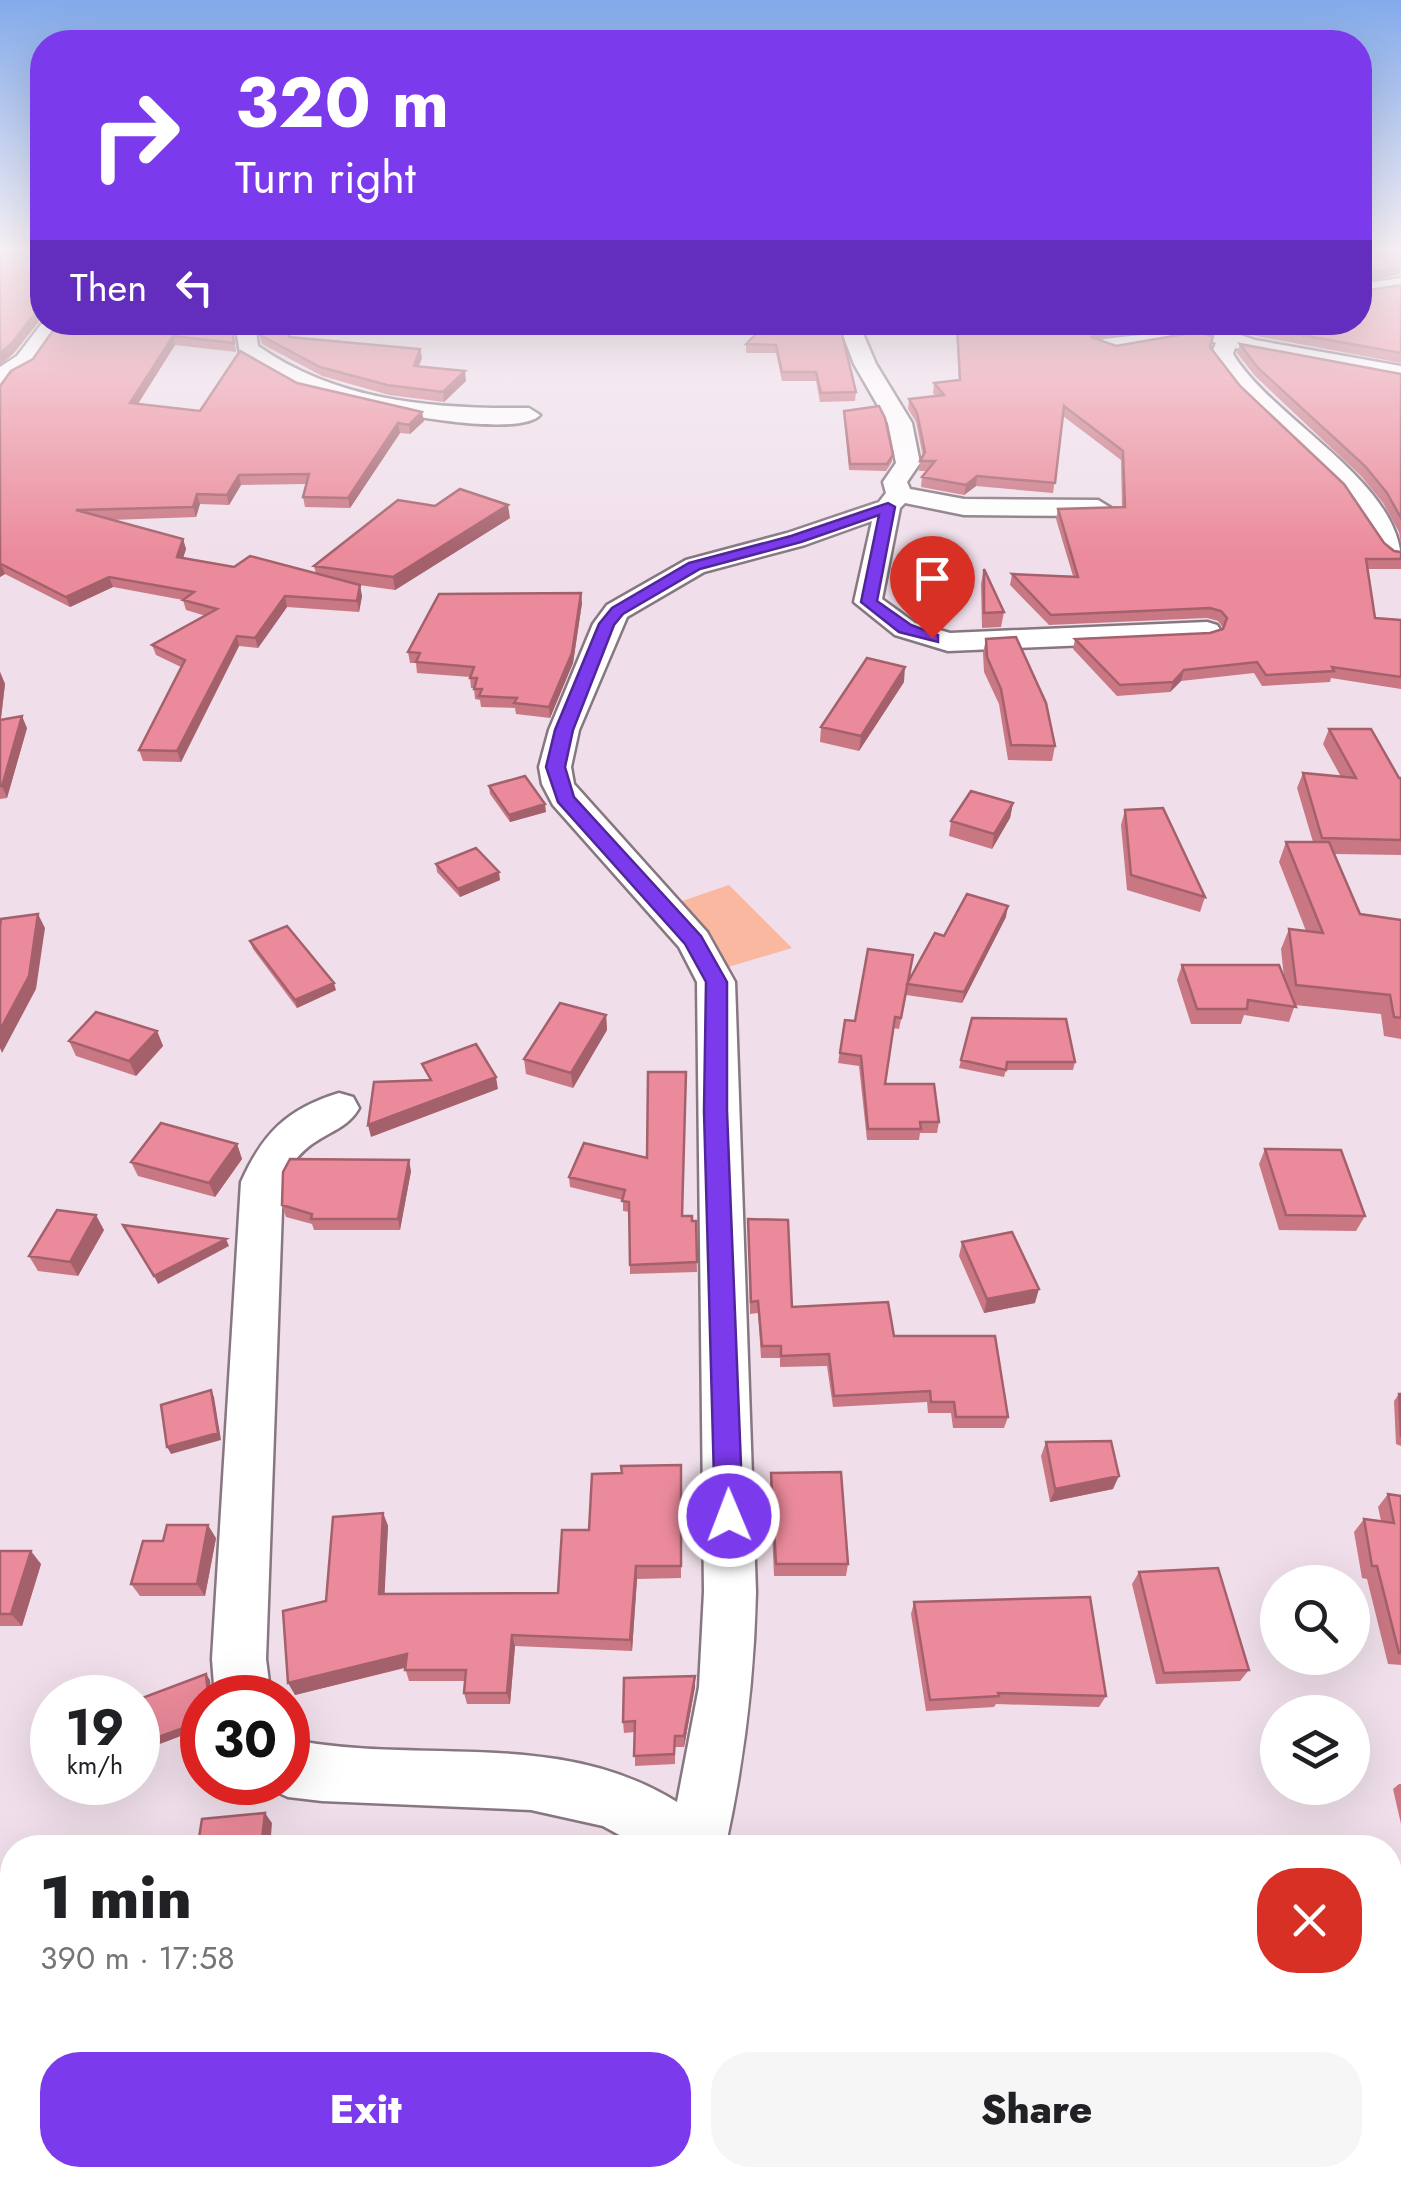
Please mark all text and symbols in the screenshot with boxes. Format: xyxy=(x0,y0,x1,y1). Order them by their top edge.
text: 320 m xyxy=(235,52,449,153)
icon: right xyxy=(70,70,200,200)
text: Turn right xyxy=(235,145,416,210)
text: Then xyxy=(70,260,147,315)
icon: left xyxy=(167,260,222,315)
pin xyxy=(890,536,975,639)
icon: arrive xyxy=(905,551,960,606)
position arrow xyxy=(677,1464,781,1568)
map controls xyxy=(1260,1565,1370,1805)
button: search xyxy=(1260,1565,1370,1675)
speed limit sign: 30 xyxy=(180,1675,310,1805)
text: 19 xyxy=(66,1691,124,1764)
button: layers xyxy=(1260,1695,1370,1805)
text: km/h xyxy=(67,1747,123,1783)
text: 1 min xyxy=(40,1854,192,1941)
button: close xyxy=(1257,1868,1362,1973)
text: 390 m · 17:58 xyxy=(40,1935,235,1981)
button: Exit xyxy=(40,2052,691,2167)
button: Share xyxy=(711,2052,1362,2167)

